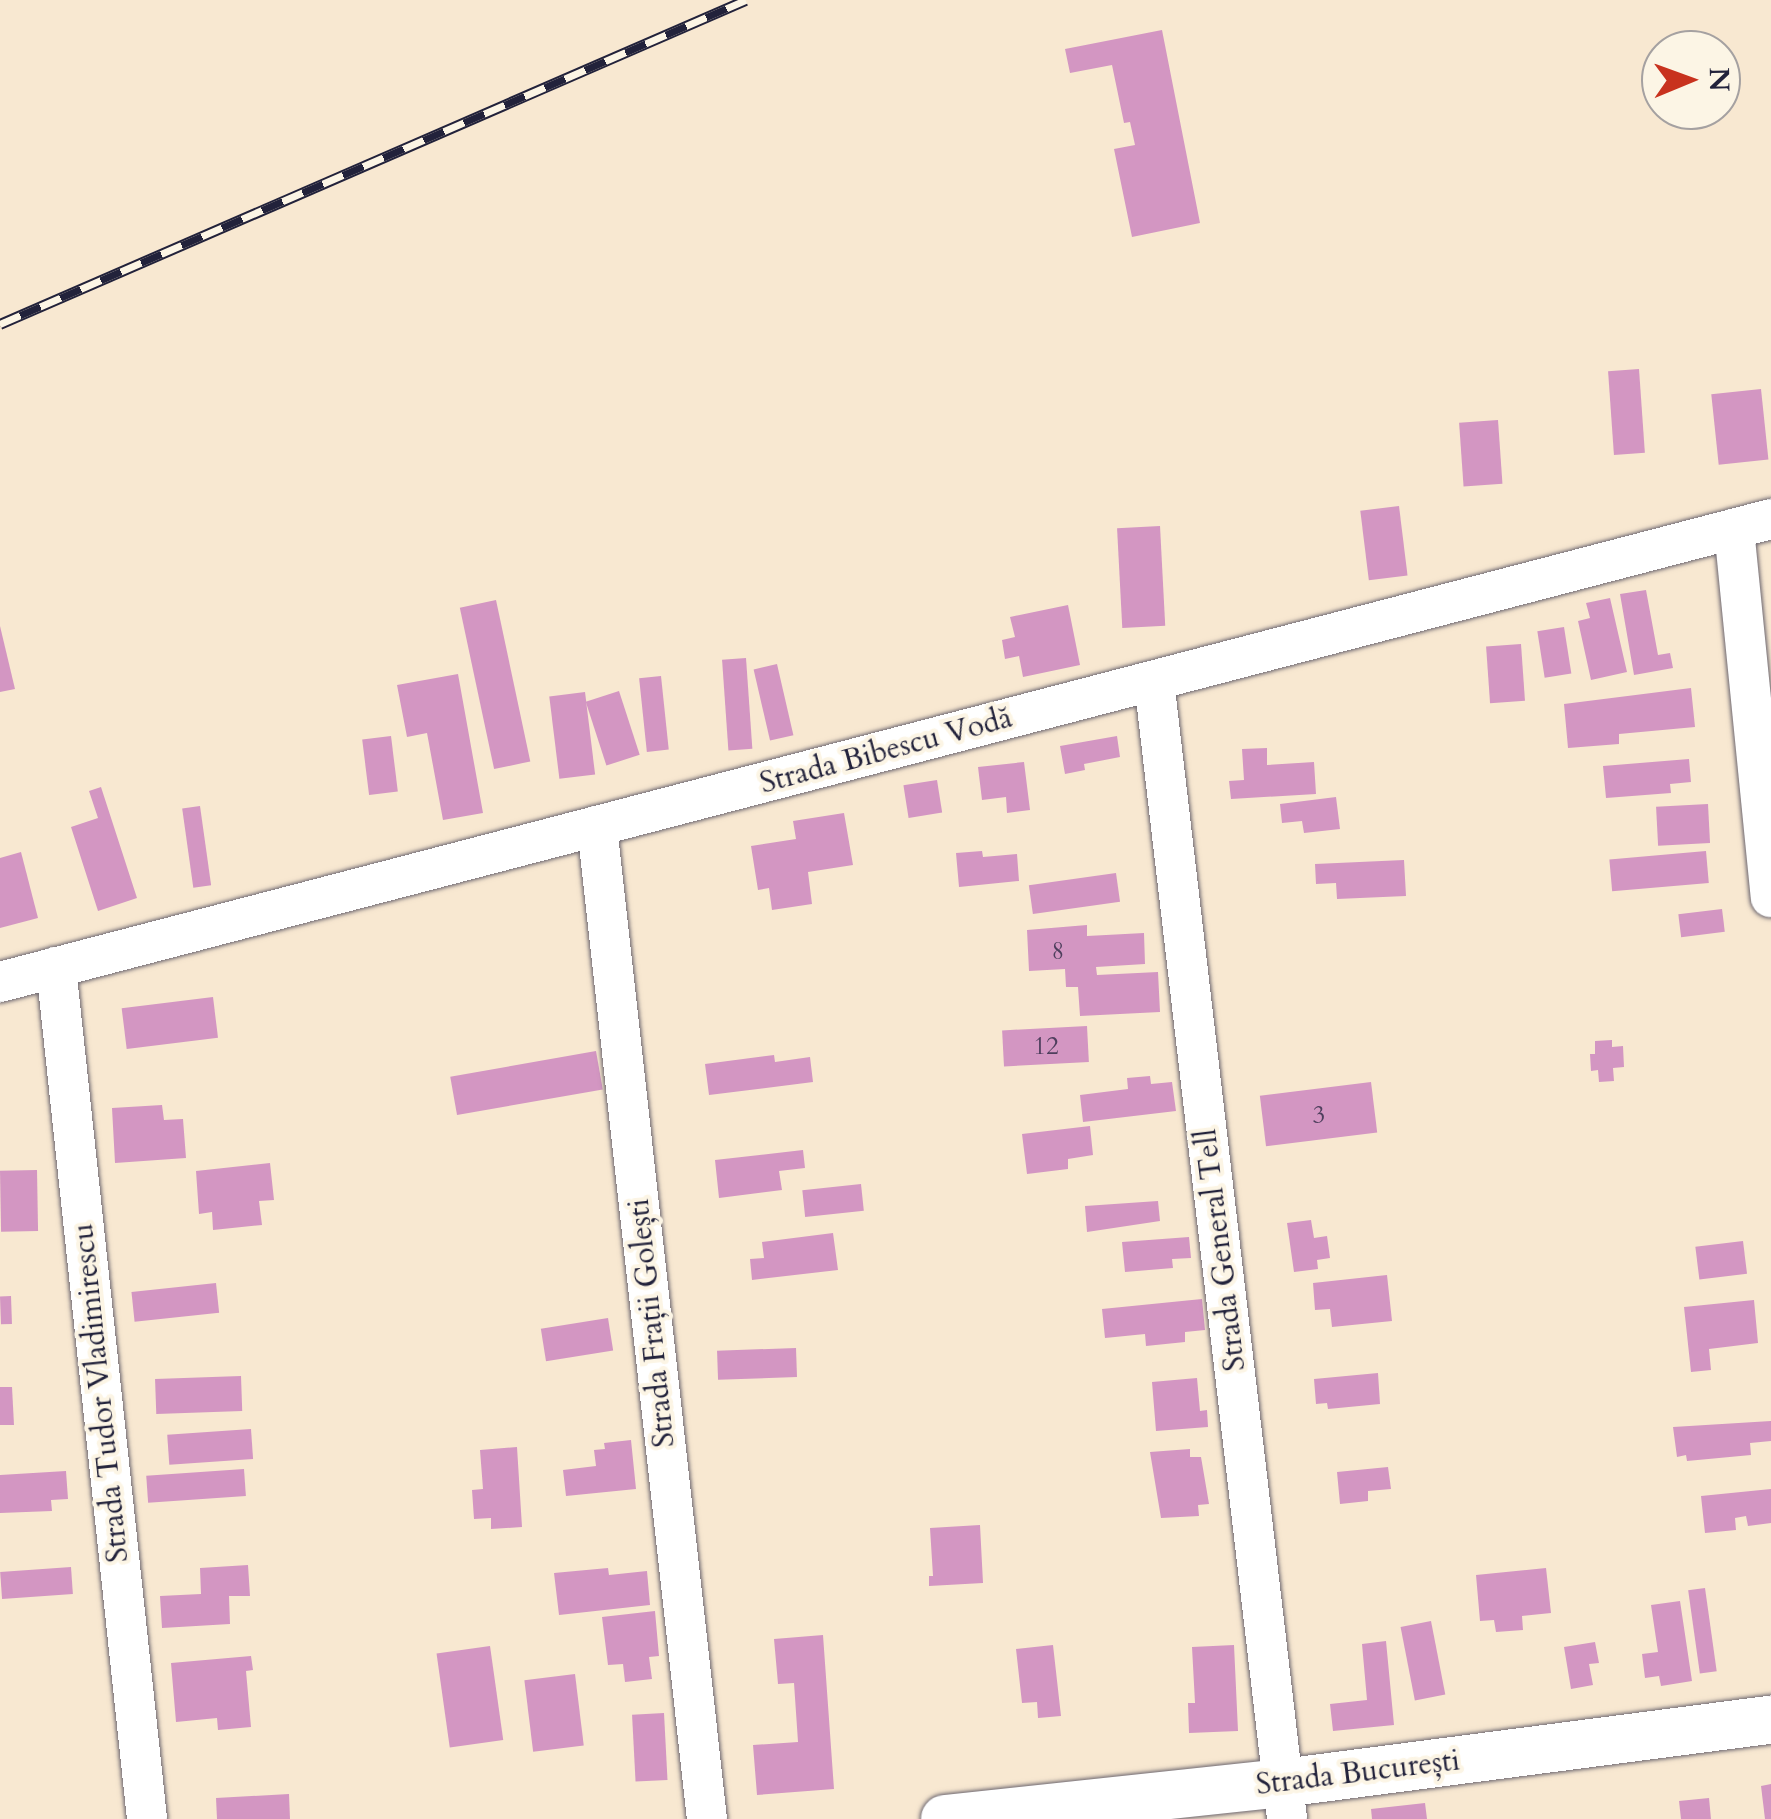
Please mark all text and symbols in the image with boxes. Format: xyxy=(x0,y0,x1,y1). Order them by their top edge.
north arrow xyxy=(1641,30,1741,130)
text: N xyxy=(1700,67,1738,92)
street label: Strada Bibescu Vodă xyxy=(756,700,1016,802)
house number: 8 xyxy=(1052,936,1064,966)
house number: 12 xyxy=(1033,1031,1059,1061)
house number: 3 xyxy=(1313,1100,1325,1130)
street label: Strada General Tell xyxy=(1188,1127,1254,1373)
street label: Strada Frații Golești xyxy=(621,1197,683,1449)
street label: Strada Tudor Vladimirescu xyxy=(65,1222,137,1564)
street label: Strada București xyxy=(1254,1743,1462,1803)

